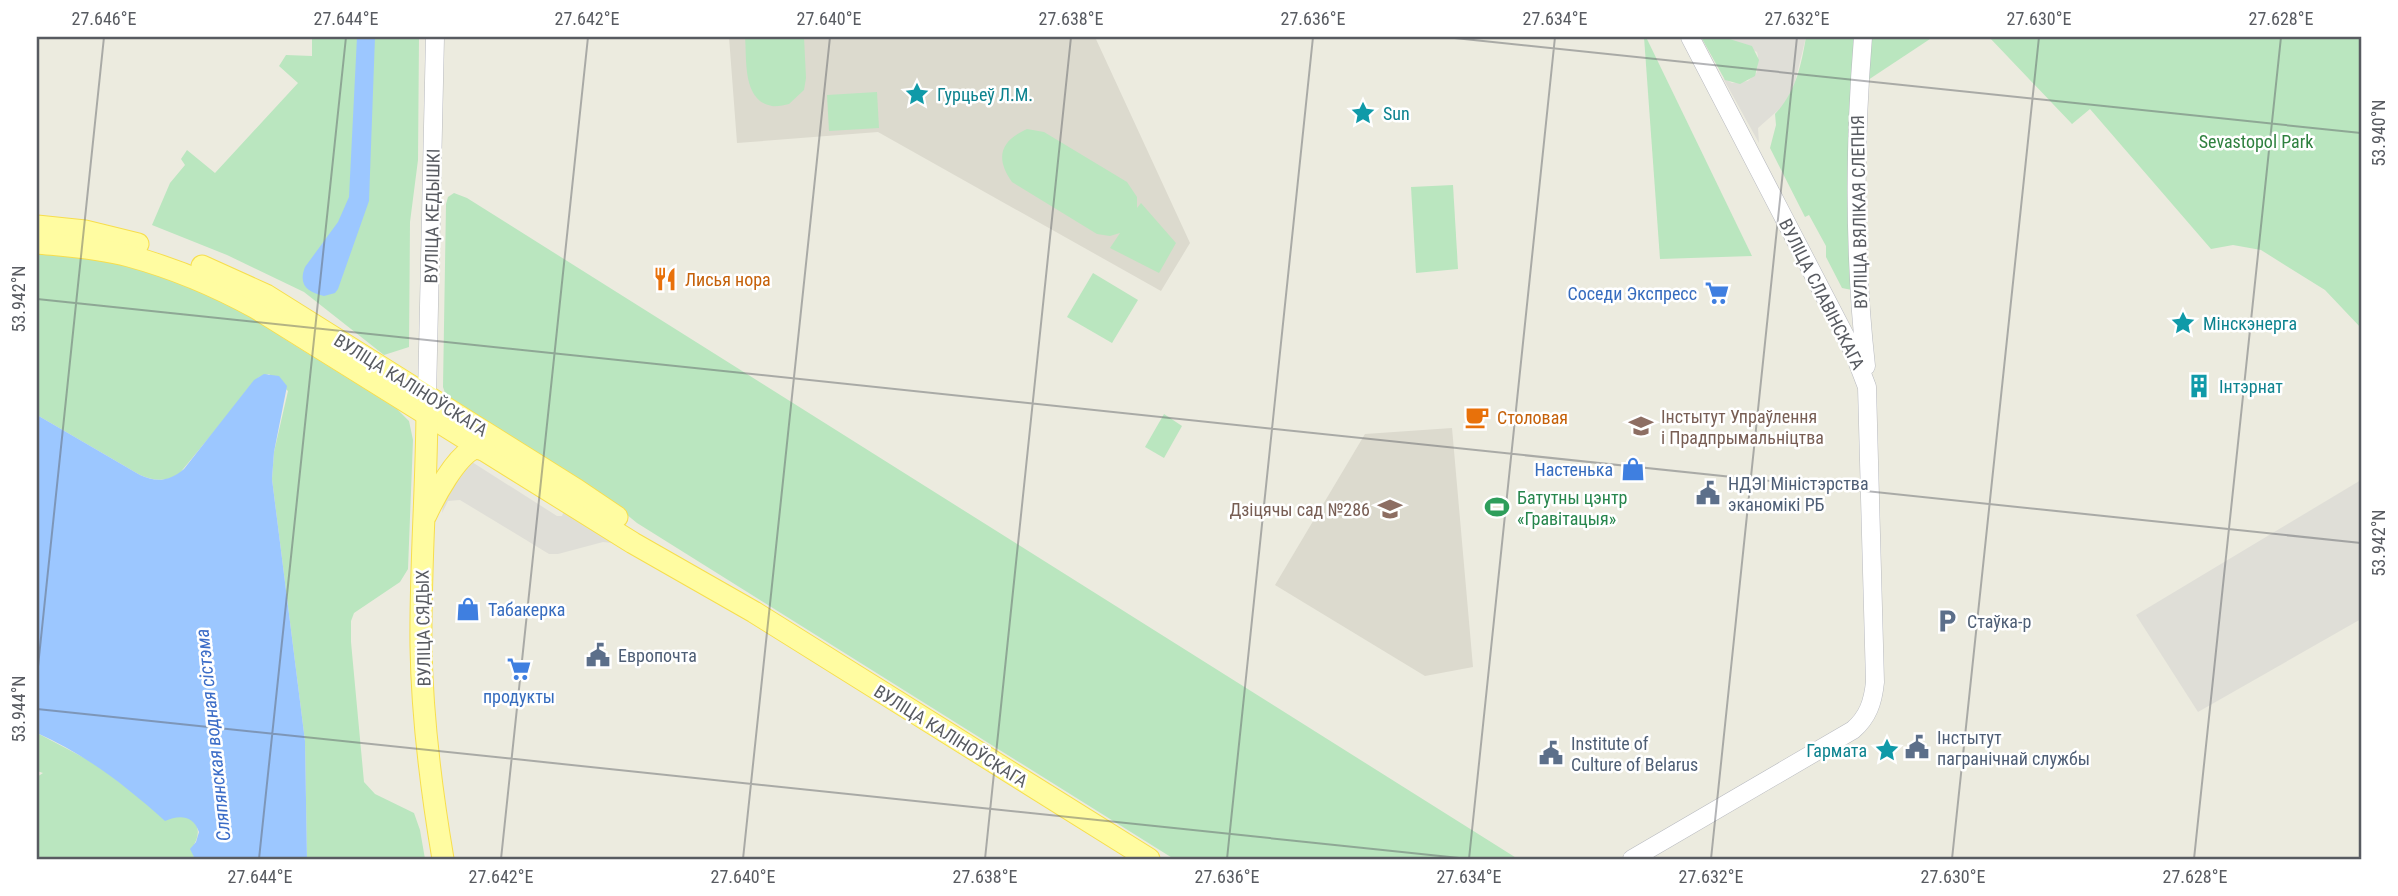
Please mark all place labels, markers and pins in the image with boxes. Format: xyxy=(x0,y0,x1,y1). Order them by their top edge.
place icon: Гурцьеў Л.М. xyxy=(903,80,931,108)
place label: Гурцьеў Л.М. xyxy=(937,84,1033,105)
place icon: Sun xyxy=(1349,99,1377,127)
place label: Sun xyxy=(1383,103,1410,124)
restaurant icon: Лисья нора xyxy=(651,265,679,293)
place label: Лисья нора xyxy=(685,269,771,290)
supermarket icon: Соседи Экспресс xyxy=(1703,279,1731,307)
place label: Соседи Экспресс xyxy=(1568,283,1697,304)
place icon: Мінскэнерга xyxy=(2169,309,2197,337)
place label: Мінскэнерга xyxy=(2203,313,2297,334)
building icon: Інтэрнат xyxy=(2185,372,2213,400)
place label: Інтэрнат xyxy=(2219,376,2283,397)
cafe icon: Столовая xyxy=(1463,403,1491,431)
place label: Інстытут Упраўлення і Прадпрымальніцтва xyxy=(1661,406,1824,448)
place label: Столовая xyxy=(1497,407,1568,428)
school or university icon: Інстытут Упраўлення і Прадпрымальніцтва xyxy=(1627,412,1655,440)
shop icon: Настенька xyxy=(1619,455,1647,483)
place label: Настенька xyxy=(1534,459,1613,480)
place label: НДЭІ Міністэрства эканомікі РБ xyxy=(1728,473,1869,515)
public building icon: НДЭІ Міністэрства эканомікі РБ xyxy=(1694,479,1722,507)
place label: Батутны цэнтр «Гравітацыя» xyxy=(1517,487,1628,529)
sports icon: Батутны цэнтр «Гравітацыя» xyxy=(1483,493,1511,521)
school or university icon: Дзіцячы сад №286 xyxy=(1376,495,1404,523)
place label: Дзіцячы сад №286 xyxy=(1229,499,1370,520)
shop icon: Табакерка xyxy=(454,595,482,623)
place label: Табакерка xyxy=(488,599,565,620)
parking icon: Стаўка-р xyxy=(1933,607,1961,635)
place label: Стаўка-р xyxy=(1967,611,2031,632)
public building icon: Европочта xyxy=(584,641,612,669)
place label: Европочта xyxy=(618,645,697,666)
supermarket icon: продукты xyxy=(505,655,533,683)
place label: продукты xyxy=(483,686,555,707)
place label: Інстытут пагранічнай службы xyxy=(1937,727,2090,769)
place label: Institute of Culture of Belarus xyxy=(1571,733,1698,775)
public building icon: Інстытут пагранічнай службы xyxy=(1903,733,1931,761)
place icon: Гармата xyxy=(1873,736,1901,764)
public building icon: Institute of Culture of Belarus xyxy=(1537,739,1565,767)
place label: Гармата xyxy=(1806,740,1867,761)

